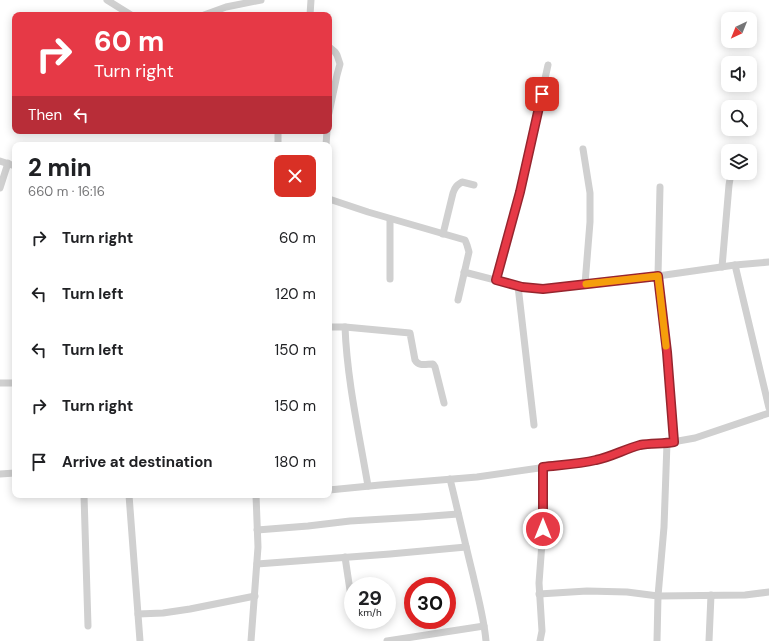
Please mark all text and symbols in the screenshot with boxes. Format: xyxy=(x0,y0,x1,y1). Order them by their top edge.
north arrow xyxy=(721,12,757,48)
map controls xyxy=(721,12,757,180)
text: 60 m xyxy=(94,23,164,60)
icon: right xyxy=(28,28,80,80)
button: sound xyxy=(721,56,757,92)
text: Turn right xyxy=(94,59,174,83)
pin xyxy=(525,77,559,111)
icon: arrive xyxy=(531,83,553,105)
button: search xyxy=(721,100,757,136)
icon: left xyxy=(70,104,92,126)
text: Then xyxy=(28,105,62,125)
button: layers xyxy=(721,144,757,180)
text: 2 min xyxy=(28,152,92,183)
button: close xyxy=(274,155,316,197)
text: 660 m · 16:16 xyxy=(28,183,105,200)
icon: right xyxy=(28,227,50,249)
text: Turn right xyxy=(62,228,133,248)
text: 60 m xyxy=(279,228,316,248)
icon: left xyxy=(28,283,50,305)
text: Turn left xyxy=(62,284,123,304)
text: 120 m xyxy=(275,284,316,304)
icon: left xyxy=(28,339,50,361)
text: Turn left xyxy=(62,340,123,360)
text: 150 m xyxy=(275,340,316,360)
icon: right xyxy=(28,395,50,417)
text: Turn right xyxy=(62,396,133,416)
text: 150 m xyxy=(275,396,316,416)
icon: arrive xyxy=(28,451,50,473)
text: Arrive at destination xyxy=(62,452,213,472)
text: 180 m xyxy=(275,452,316,472)
position arrow xyxy=(522,508,564,550)
speed limit sign: 30 xyxy=(404,577,456,629)
text: 29 xyxy=(358,585,382,611)
text: km/h xyxy=(358,606,382,619)

